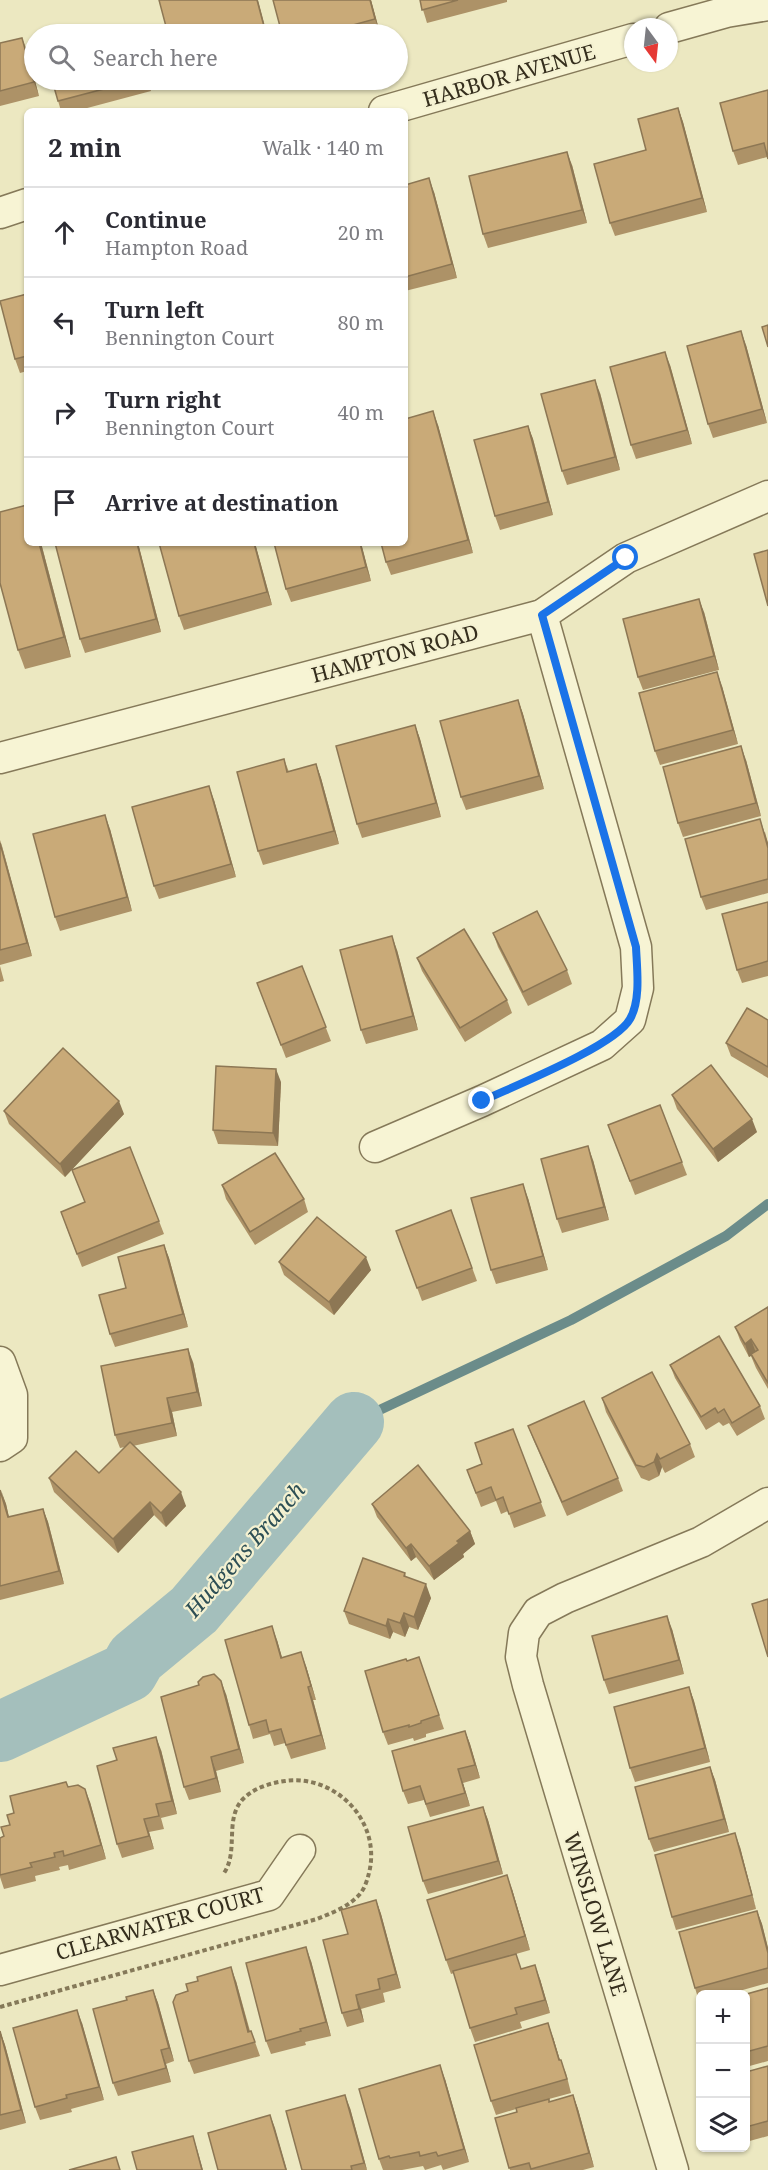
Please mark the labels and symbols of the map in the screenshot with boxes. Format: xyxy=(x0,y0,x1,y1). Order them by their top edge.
north arrow xyxy=(624,18,678,72)
street label: HARBOR AVENUE xyxy=(419,37,599,113)
route start xyxy=(612,544,638,570)
street label: HAMPTON ROAD xyxy=(308,617,482,689)
route end xyxy=(468,1087,494,1113)
water label: Hudgens Branch xyxy=(176,1475,311,1624)
street label: WINSLOW LANE xyxy=(558,1829,634,1999)
street label: CLEARWATER COURT xyxy=(52,1880,268,1966)

